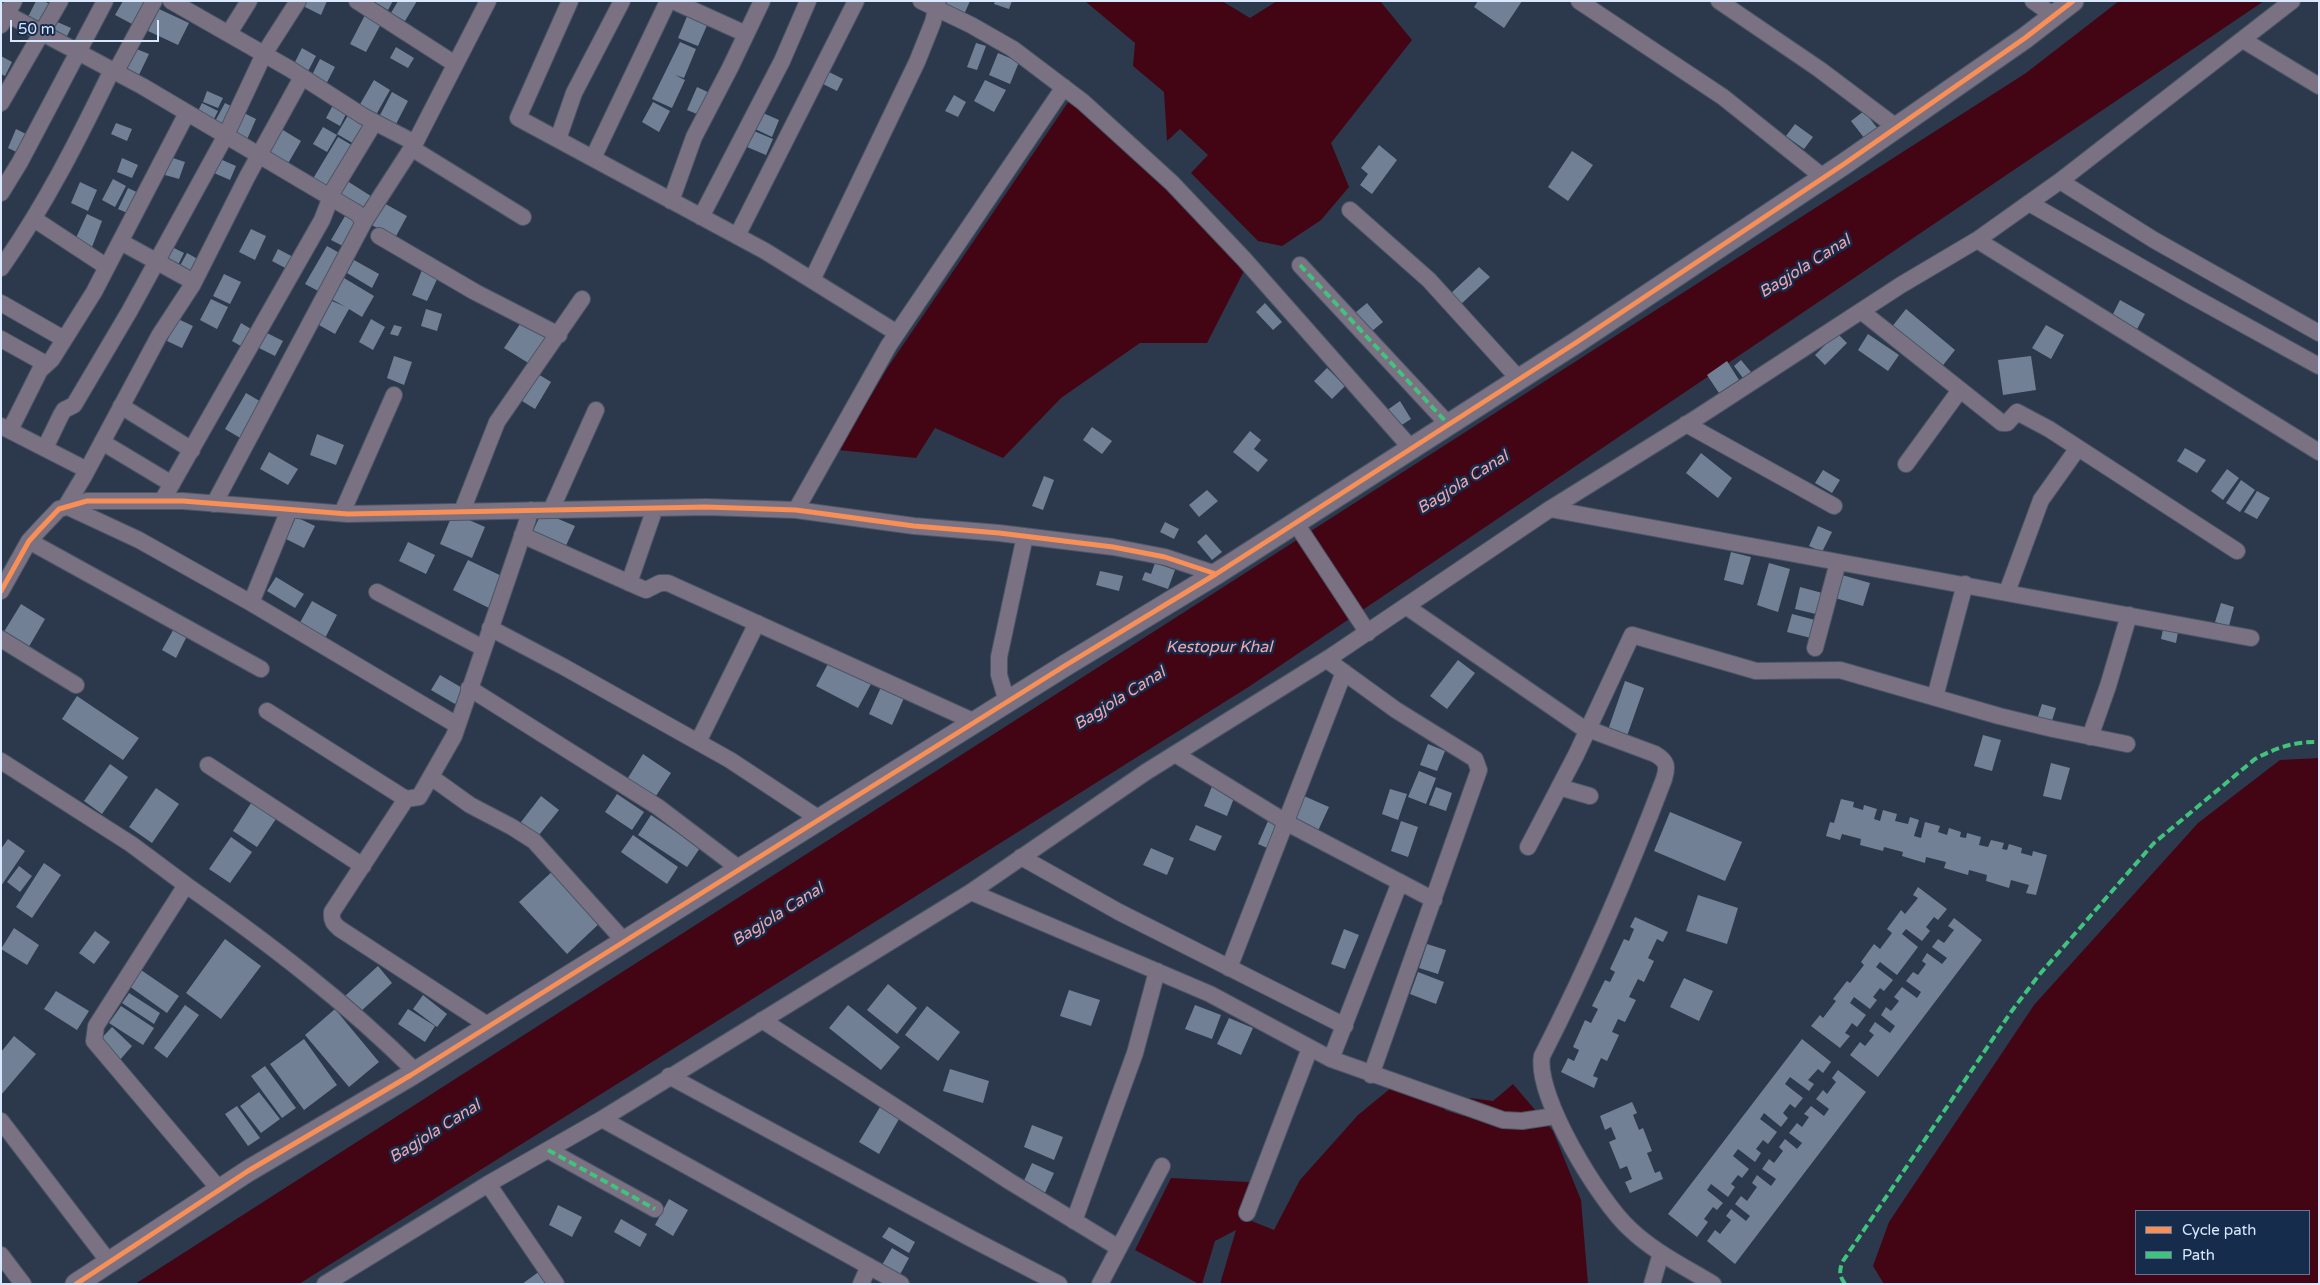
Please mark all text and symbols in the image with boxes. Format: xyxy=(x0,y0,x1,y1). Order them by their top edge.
scale bar xyxy=(12,10,161,42)
text: 50 m xyxy=(18,20,55,38)
water label: Bagjola Canal xyxy=(1756,231,1854,303)
water label: Bagjola Canal xyxy=(1414,447,1512,519)
water label: Kestopur Khal xyxy=(1166,638,1272,658)
water label: Bagjola Canal xyxy=(1071,663,1169,735)
water label: Bagjola Canal xyxy=(729,879,827,951)
water label: Bagjola Canal xyxy=(386,1096,484,1168)
legend xyxy=(2135,1210,2310,1275)
text: Cycle path xyxy=(2182,1221,2256,1239)
text: Path xyxy=(2182,1246,2215,1264)

